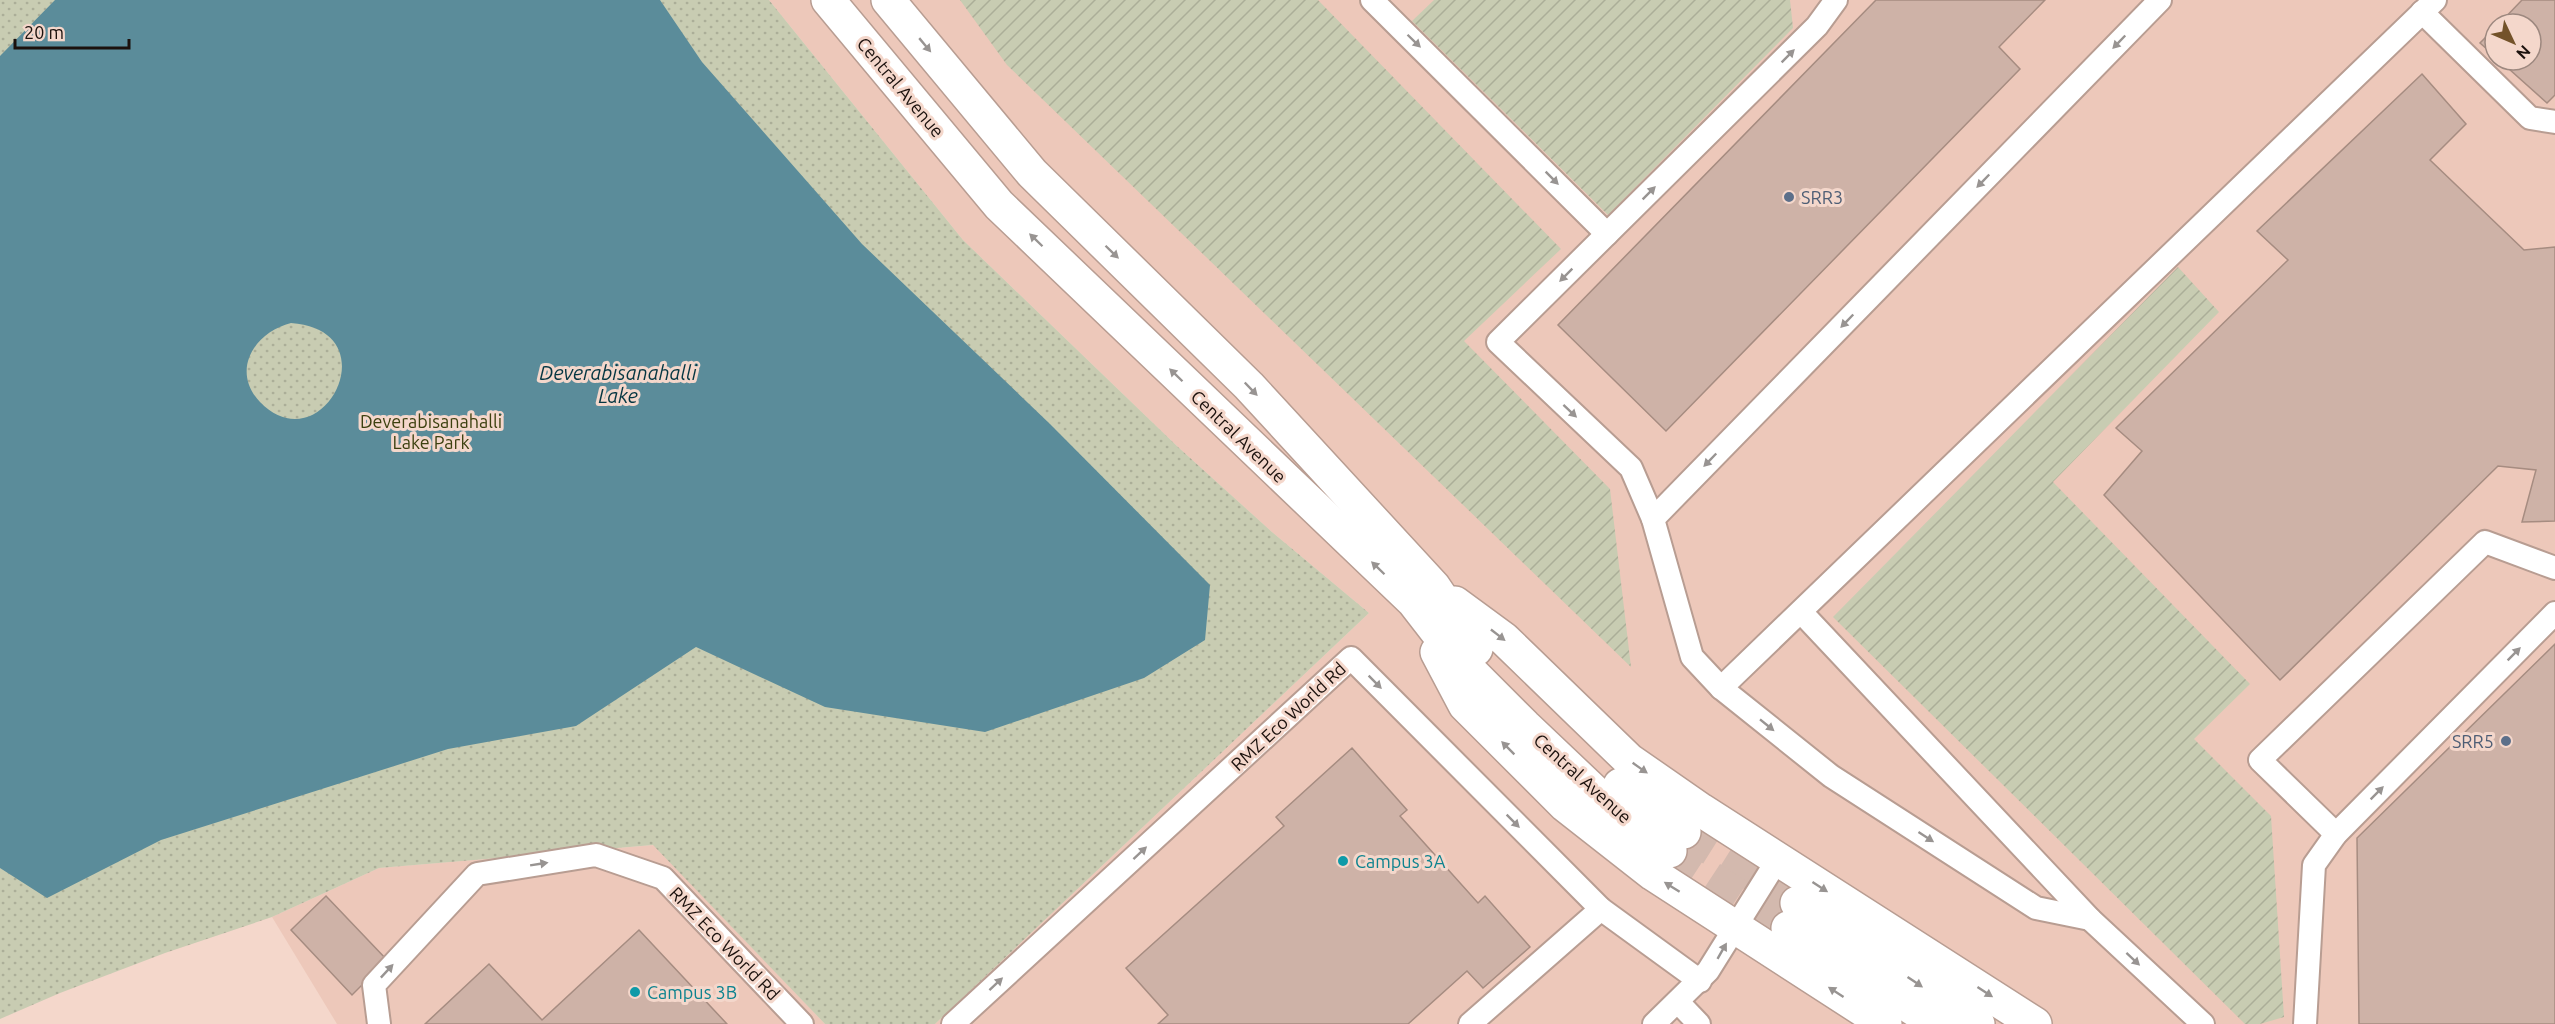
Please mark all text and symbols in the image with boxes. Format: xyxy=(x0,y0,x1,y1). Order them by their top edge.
scale bar xyxy=(15,12,129,50)
north arrow xyxy=(2483,12,2543,72)
text: 20 m xyxy=(24,22,64,42)
street label: Central Avenue xyxy=(854,33,948,141)
one-way arrow xyxy=(1407,33,1421,47)
one-way arrow xyxy=(2113,34,2127,48)
one-way arrow xyxy=(918,37,931,52)
text: N xyxy=(2513,42,2534,63)
one-way arrow xyxy=(1780,49,1794,63)
one-way arrow xyxy=(1545,171,1559,185)
one-way arrow xyxy=(1976,174,1990,189)
one-way arrow xyxy=(1642,186,1657,200)
place label: SRR3 xyxy=(1801,187,1843,207)
marker: SRR3 xyxy=(1782,190,1796,204)
one-way arrow xyxy=(1028,233,1043,247)
one-way arrow xyxy=(1104,244,1118,258)
one-way arrow xyxy=(1559,268,1573,282)
one-way arrow xyxy=(1840,313,1854,327)
water label: Deverabisanahalli Lake xyxy=(539,361,698,407)
one-way arrow xyxy=(1170,369,1184,383)
one-way arrow xyxy=(1244,381,1258,396)
street label: Central Avenue xyxy=(1188,386,1290,486)
one-way arrow xyxy=(1563,403,1577,417)
park label: Deverabisanahalli Lake Park xyxy=(360,411,502,452)
one-way arrow xyxy=(1704,453,1718,467)
one-way arrow xyxy=(1371,561,1386,575)
one-way arrow xyxy=(1490,628,1505,640)
one-way arrow xyxy=(2506,648,2520,662)
street label: RMZ Eco World Rd xyxy=(1227,658,1349,774)
one-way arrow xyxy=(1368,675,1382,689)
one-way arrow xyxy=(1759,718,1774,731)
street label: Central Avenue xyxy=(1530,729,1636,827)
place label: SRR5 xyxy=(2452,731,2494,751)
marker: SRR5 xyxy=(2499,734,2513,748)
one-way arrow xyxy=(1501,741,1515,755)
one-way arrow xyxy=(1632,762,1648,773)
one-way arrow xyxy=(2369,786,2383,800)
one-way arrow xyxy=(1505,813,1519,827)
one-way arrow xyxy=(1918,832,1934,843)
one-way arrow xyxy=(1133,846,1147,860)
place label: Campus 3A xyxy=(1355,851,1446,871)
marker: Campus 3A xyxy=(1336,854,1350,868)
one-way arrow xyxy=(530,859,549,868)
one-way arrow xyxy=(1664,881,1680,892)
one-way arrow xyxy=(1812,881,1829,892)
street label: RMZ Eco World Rd xyxy=(666,882,784,1004)
one-way arrow xyxy=(1717,942,1727,959)
one-way arrow xyxy=(2125,951,2139,965)
one-way arrow xyxy=(380,964,393,979)
one-way arrow xyxy=(1907,977,1924,988)
one-way arrow xyxy=(989,978,1003,992)
place label: Campus 3B xyxy=(647,982,737,1002)
marker: Campus 3B xyxy=(628,985,642,999)
one-way arrow xyxy=(1976,986,1992,998)
one-way arrow xyxy=(1828,987,1844,998)

